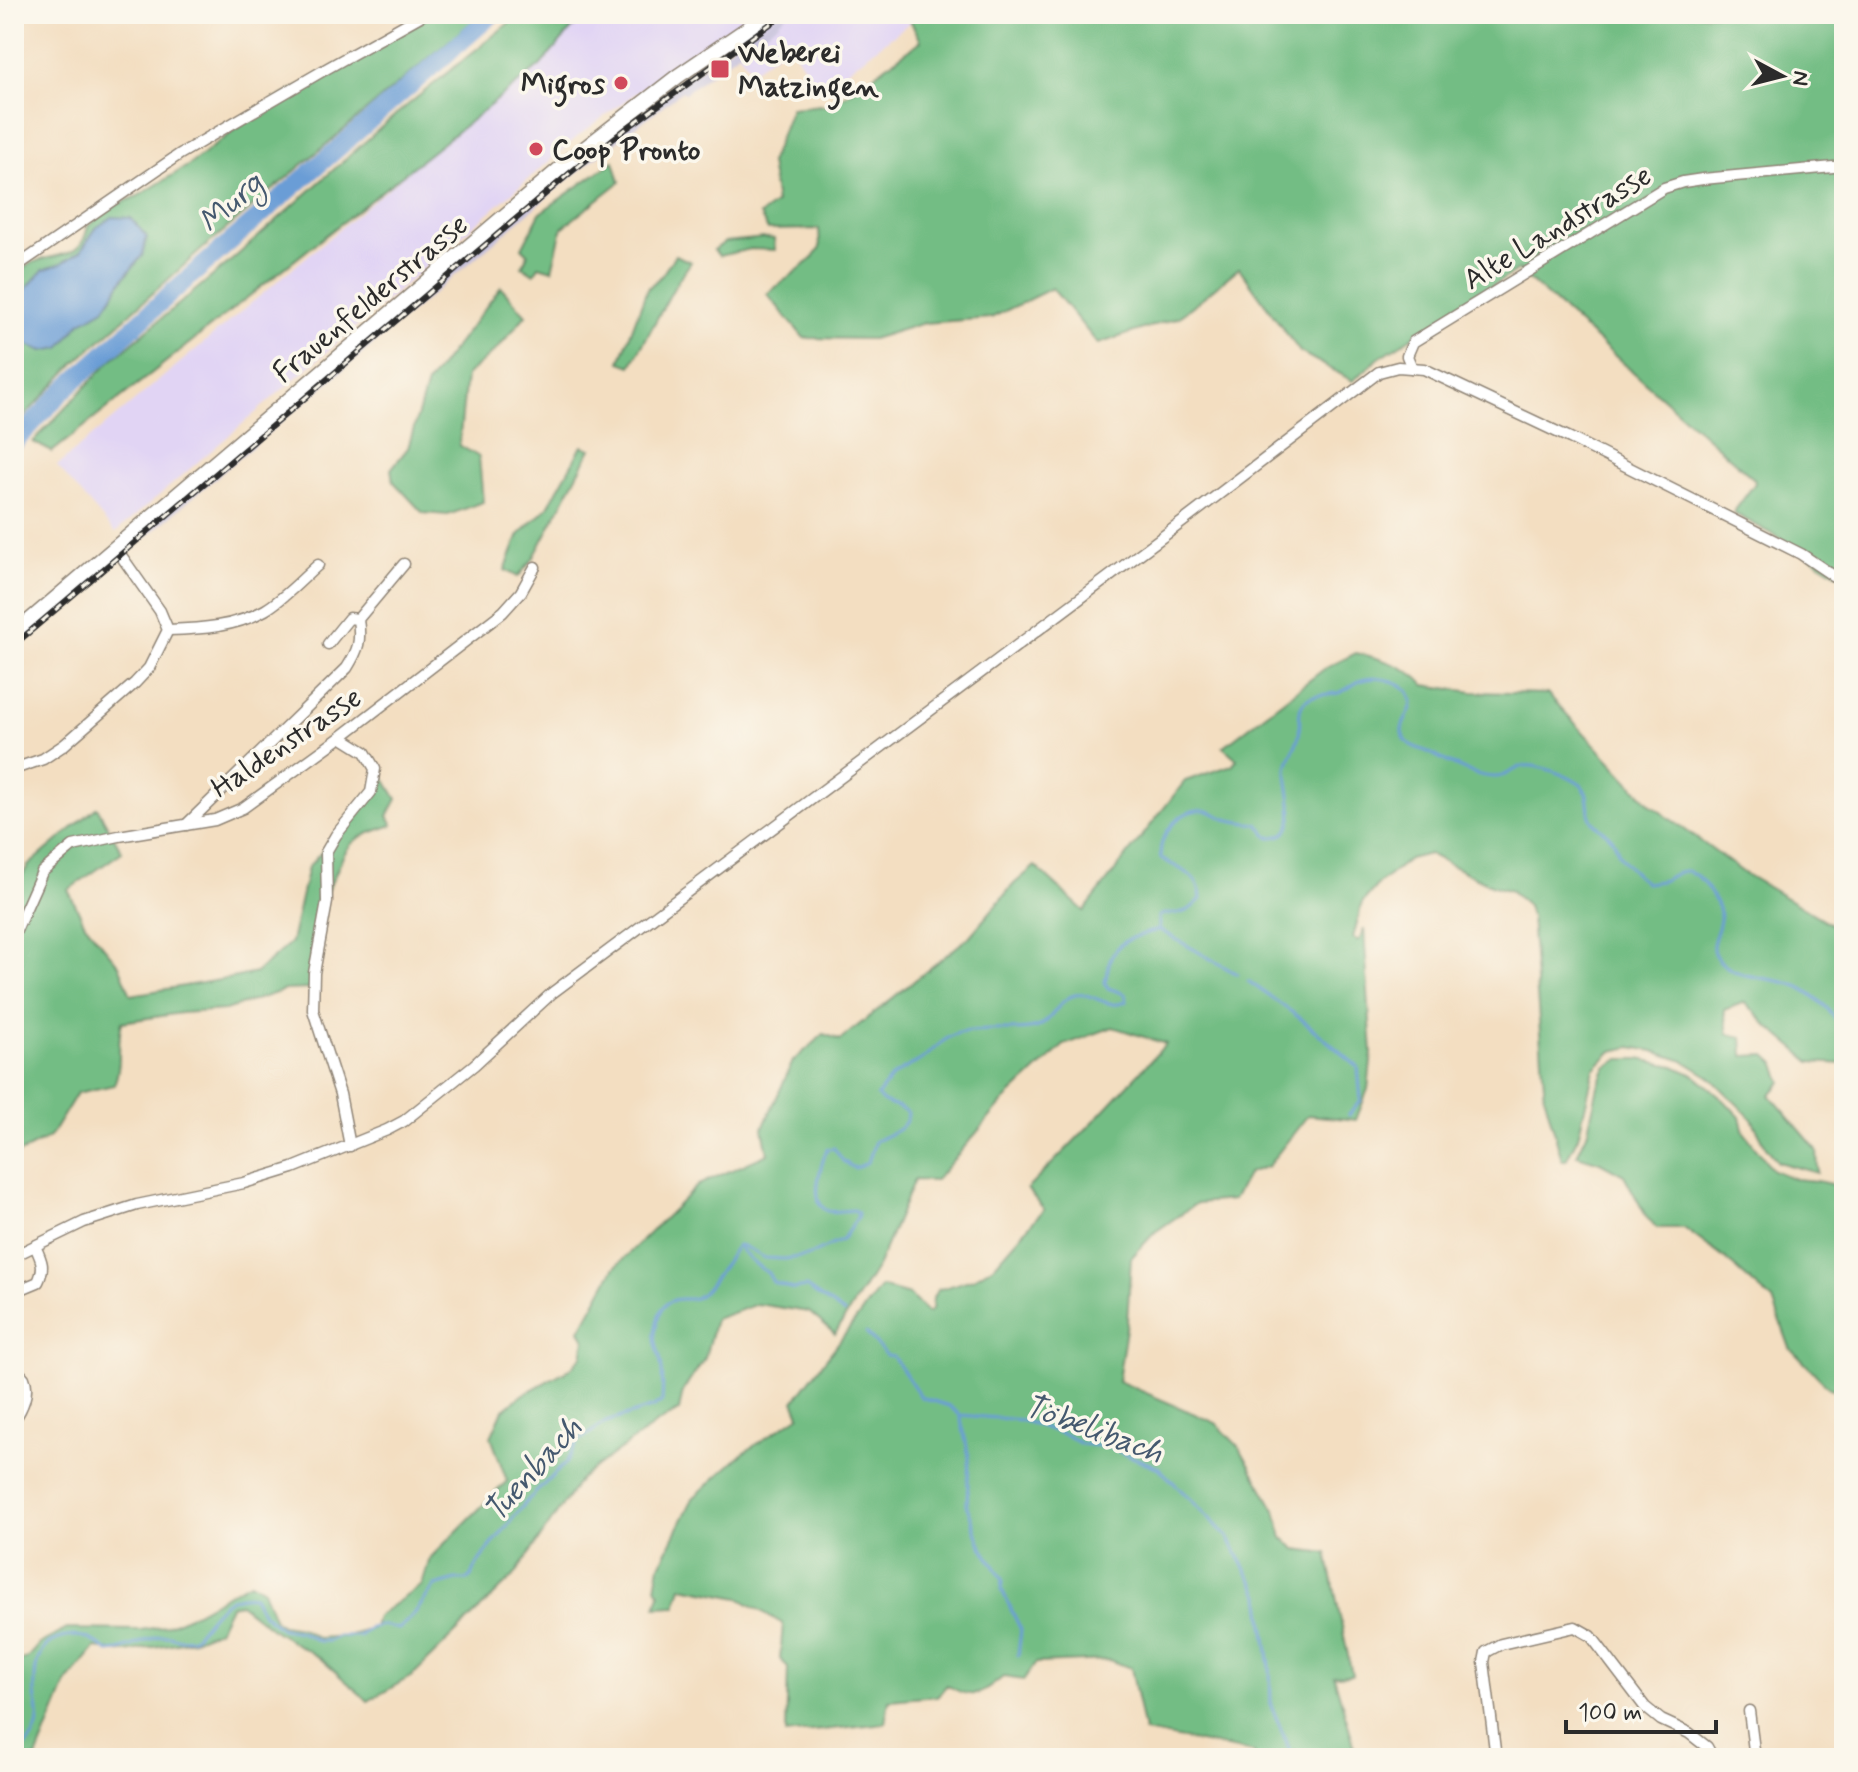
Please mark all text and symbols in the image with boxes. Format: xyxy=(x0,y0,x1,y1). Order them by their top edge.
place label: Weberei Matzingen xyxy=(737,34,879,111)
north arrow xyxy=(1742,36,1822,116)
marker: Weberei Matzingen xyxy=(709,58,731,80)
place label: Migros xyxy=(521,65,606,108)
text: N xyxy=(1785,69,1815,87)
marker: Migros xyxy=(612,74,630,92)
place label: Coop Pronto xyxy=(552,131,701,170)
marker: Coop Pronto xyxy=(527,140,545,158)
street label: Alte Landstrasse xyxy=(1456,157,1659,300)
water label: Murg xyxy=(190,163,276,245)
street label: Frauenfelderstrasse xyxy=(265,206,477,393)
street label: Haldenstrasse xyxy=(204,678,370,808)
water label: Töbelibach xyxy=(1018,1385,1169,1474)
water label: Tuenbach xyxy=(475,1409,592,1532)
scale bar xyxy=(1566,1684,1716,1734)
text: 100 m xyxy=(1578,1698,1642,1729)

